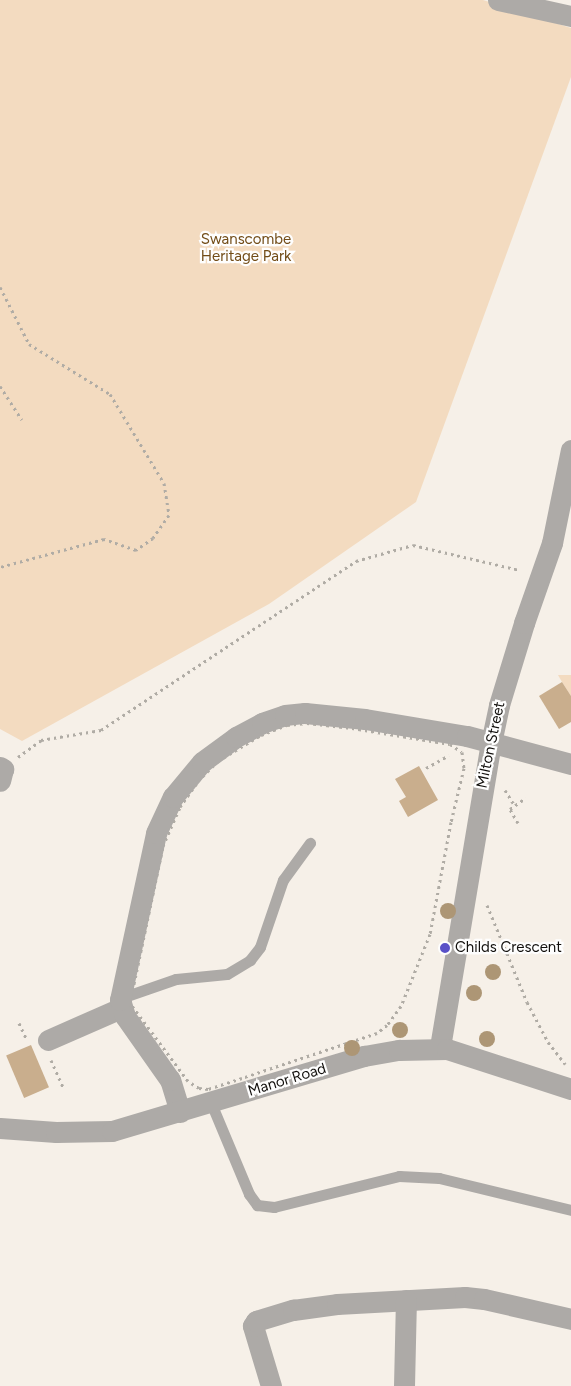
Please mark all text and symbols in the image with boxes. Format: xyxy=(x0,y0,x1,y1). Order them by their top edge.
park label: Swanscombe Heritage Park xyxy=(201,230,291,265)
street label: Milton Street xyxy=(473,700,509,790)
place label: Childs Crescent xyxy=(455,939,562,957)
marker: Childs Crescent xyxy=(439,942,451,954)
street label: Manor Road xyxy=(246,1060,328,1100)

